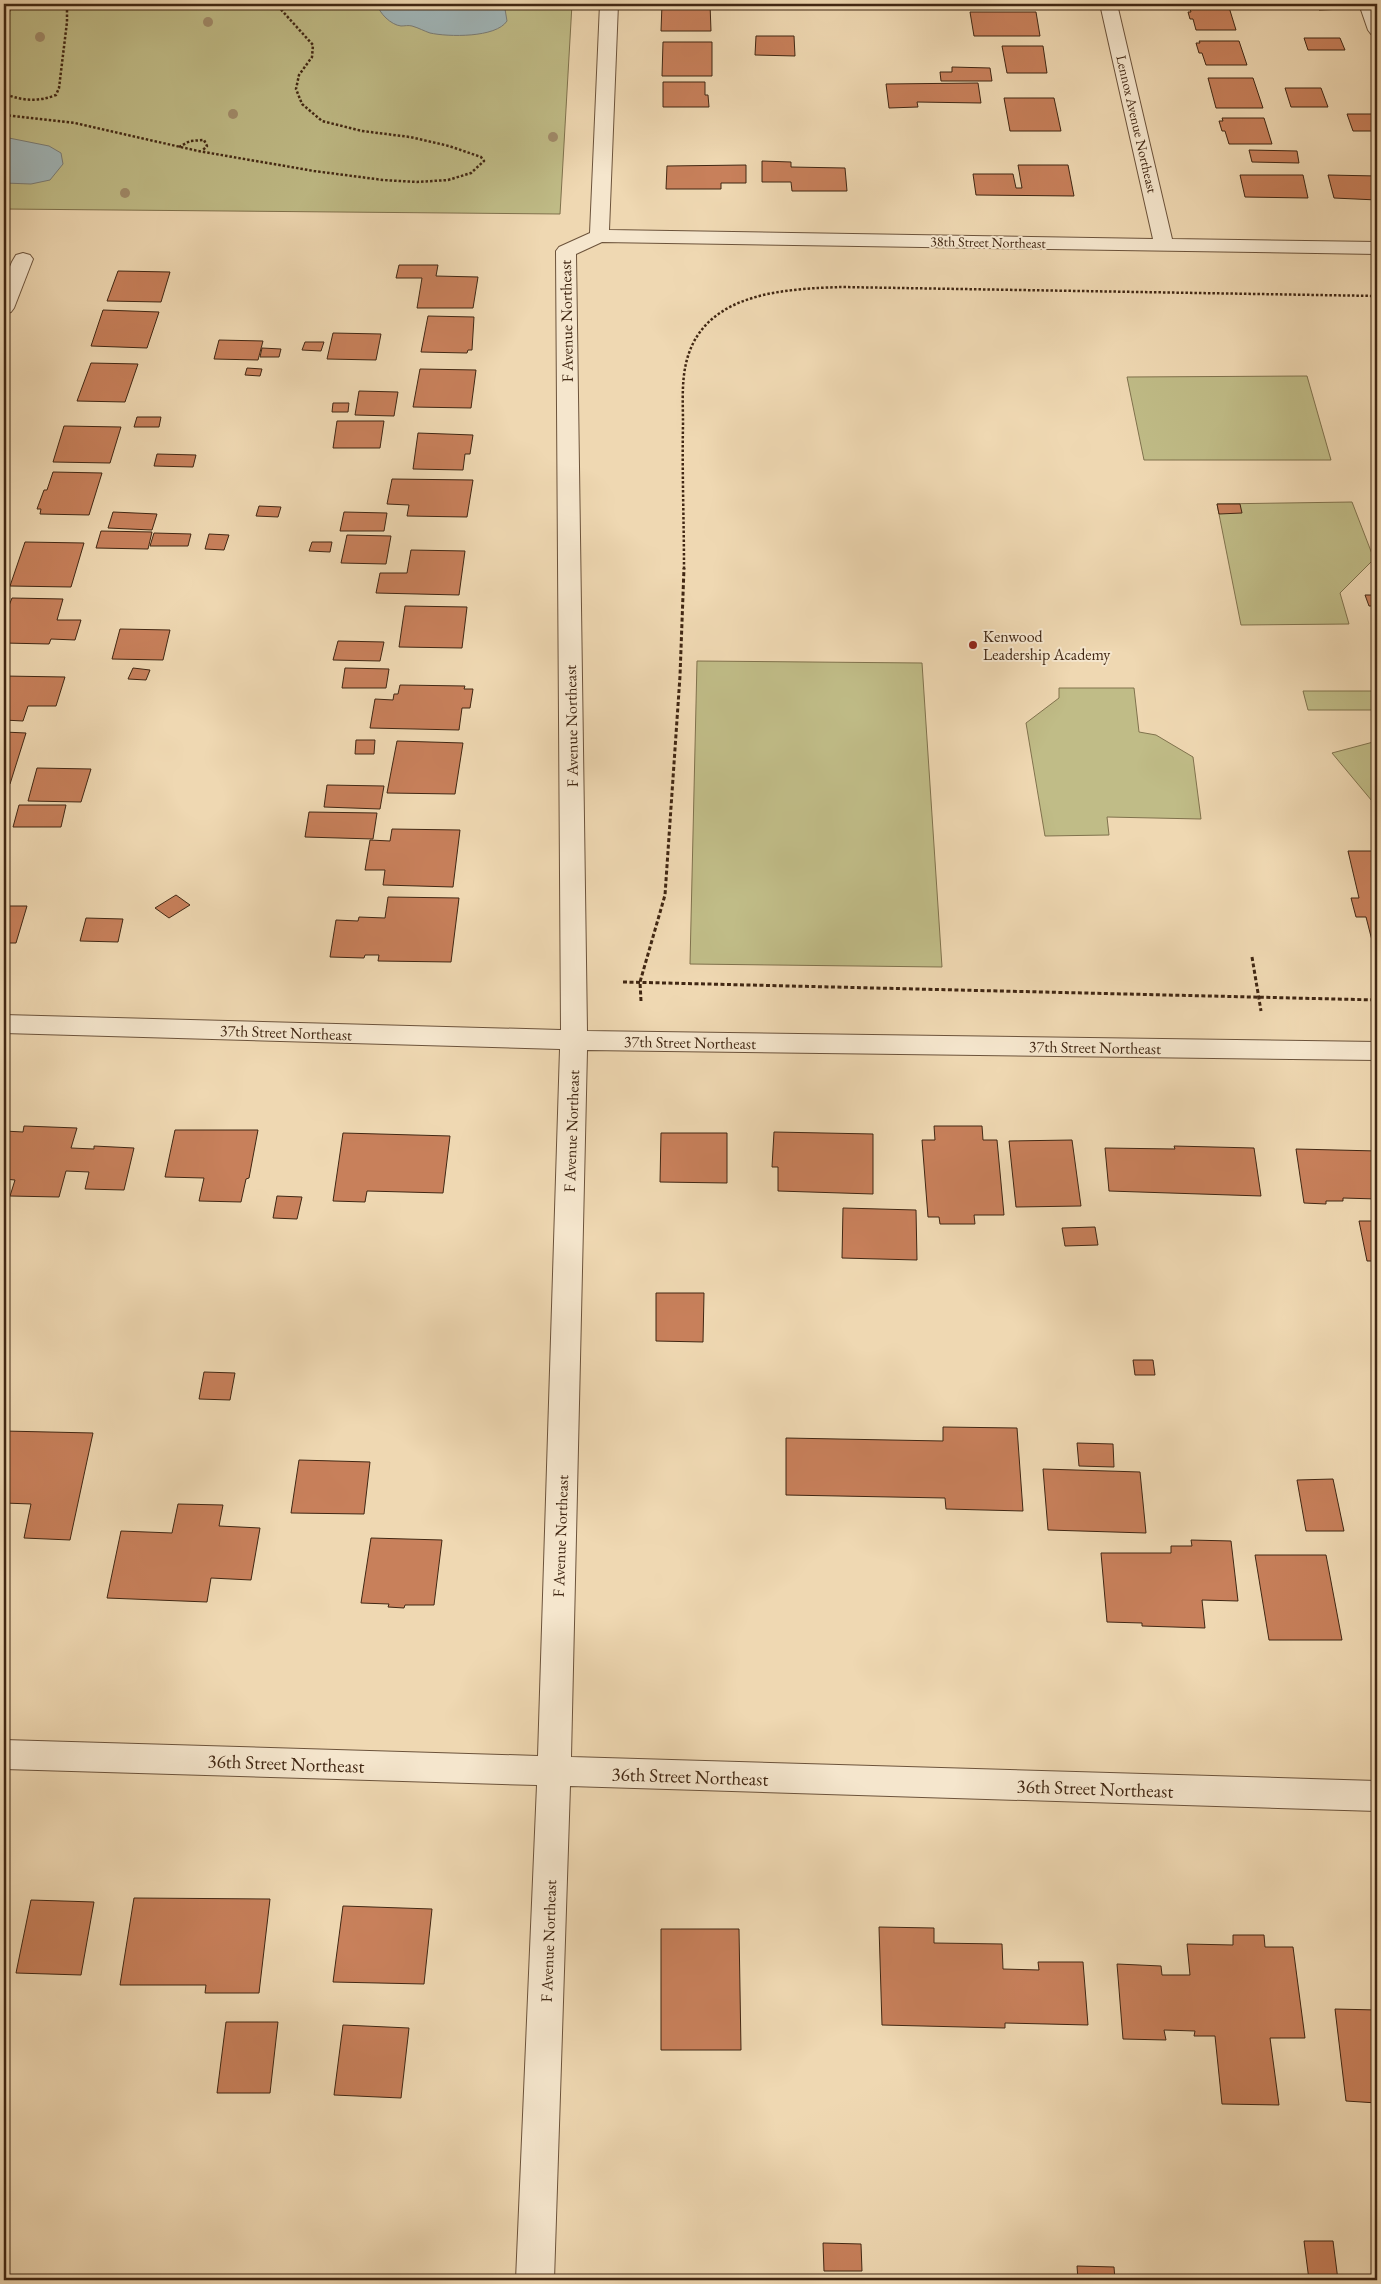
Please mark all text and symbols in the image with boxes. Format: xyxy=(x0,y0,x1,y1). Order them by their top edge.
street label: Lennox Avenue Northeast xyxy=(1112,53,1162,195)
street label: 38th Street Northeast xyxy=(930,232,1047,252)
street label: F Avenue Northeast xyxy=(555,260,578,382)
place label: Kenwood Leadership Academy xyxy=(983,626,1111,665)
marker: Kenwood Leadership Academy xyxy=(967,639,979,651)
street label: F Avenue Northeast xyxy=(560,665,583,787)
street label: 37th Street Northeast xyxy=(220,1020,352,1045)
street label: 37th Street Northeast xyxy=(624,1031,756,1054)
street label: 37th Street Northeast xyxy=(1029,1036,1161,1059)
street label: F Avenue Northeast xyxy=(559,1069,584,1193)
street label: F Avenue Northeast xyxy=(548,1474,573,1598)
street label: 36th Street Northeast xyxy=(207,1748,365,1779)
street label: 36th Street Northeast xyxy=(611,1761,769,1792)
street label: 36th Street Northeast xyxy=(1016,1773,1174,1804)
street label: F Avenue Northeast xyxy=(536,1879,561,2003)

